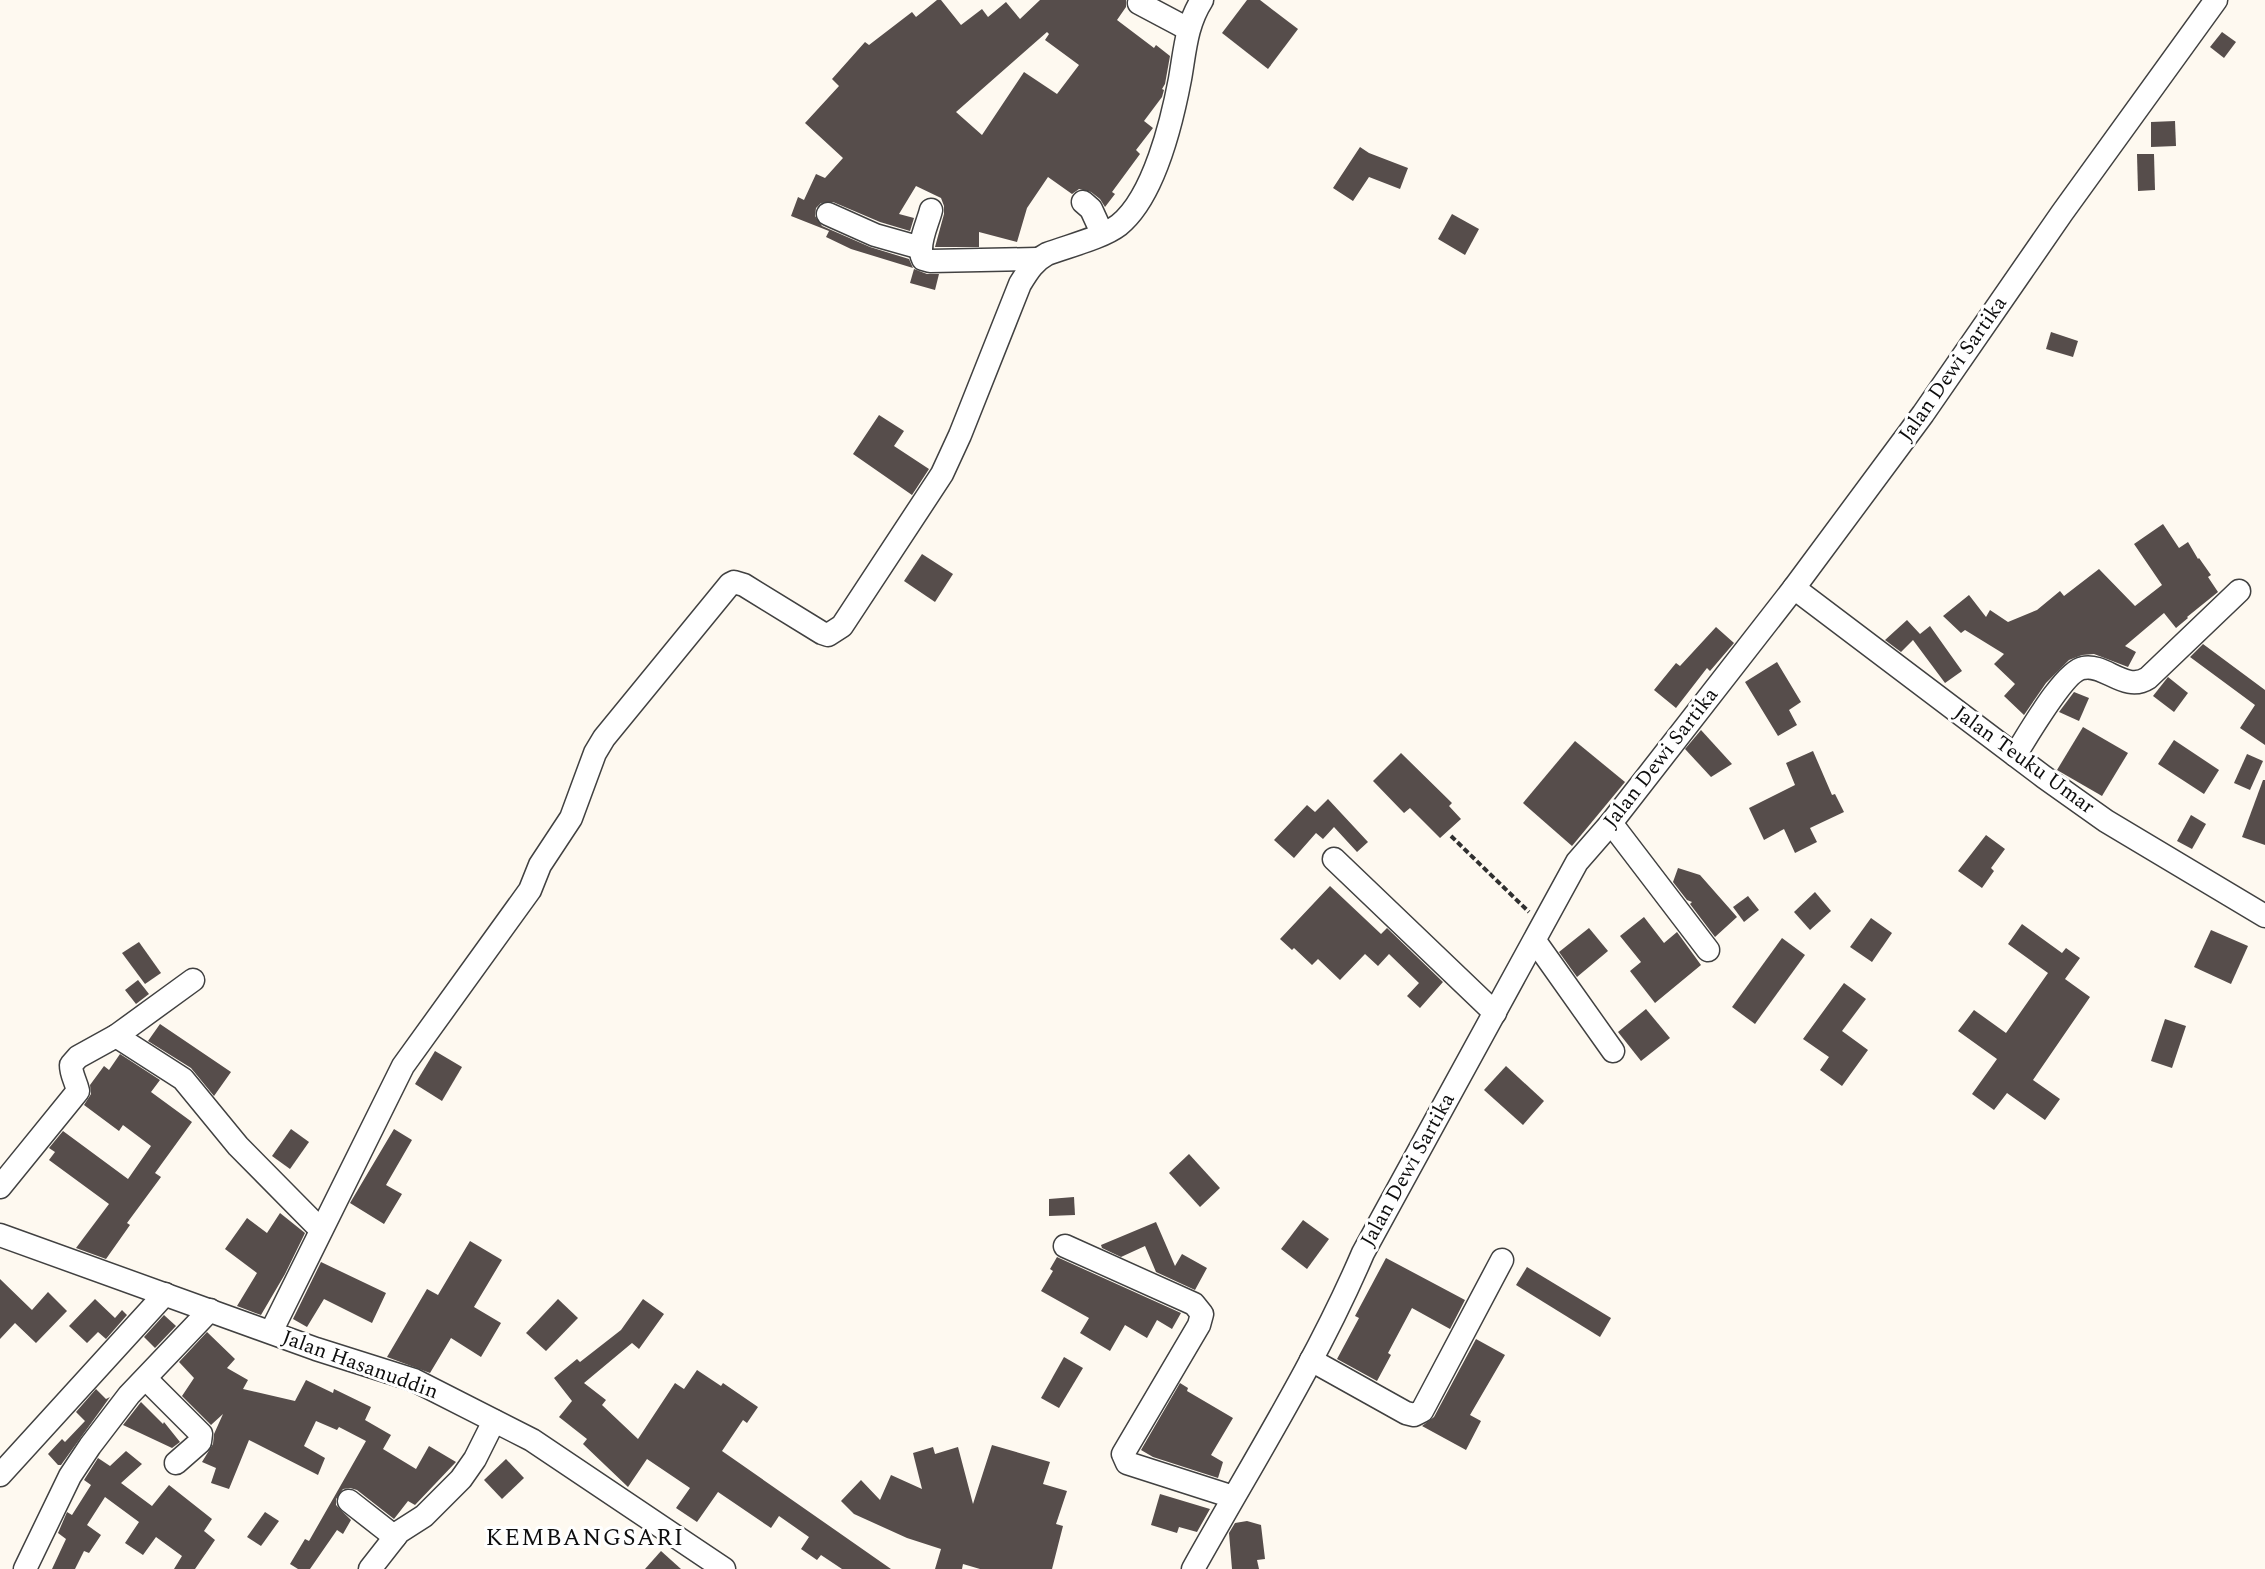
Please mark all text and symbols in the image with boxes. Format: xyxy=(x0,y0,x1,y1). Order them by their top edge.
street label: Jalan Dewi Sartika xyxy=(1891,289,2016,448)
street label: Jalan Dewi Sartika xyxy=(1596,680,1727,835)
street label: Jalan Teuku Umar xyxy=(1946,698,2102,822)
street label: Jalan Dewi Sartika xyxy=(1352,1087,1464,1253)
street label: Jalan Hasanuddin xyxy=(277,1322,443,1408)
district label: KEMBANGSARI xyxy=(485,1520,685,1556)

